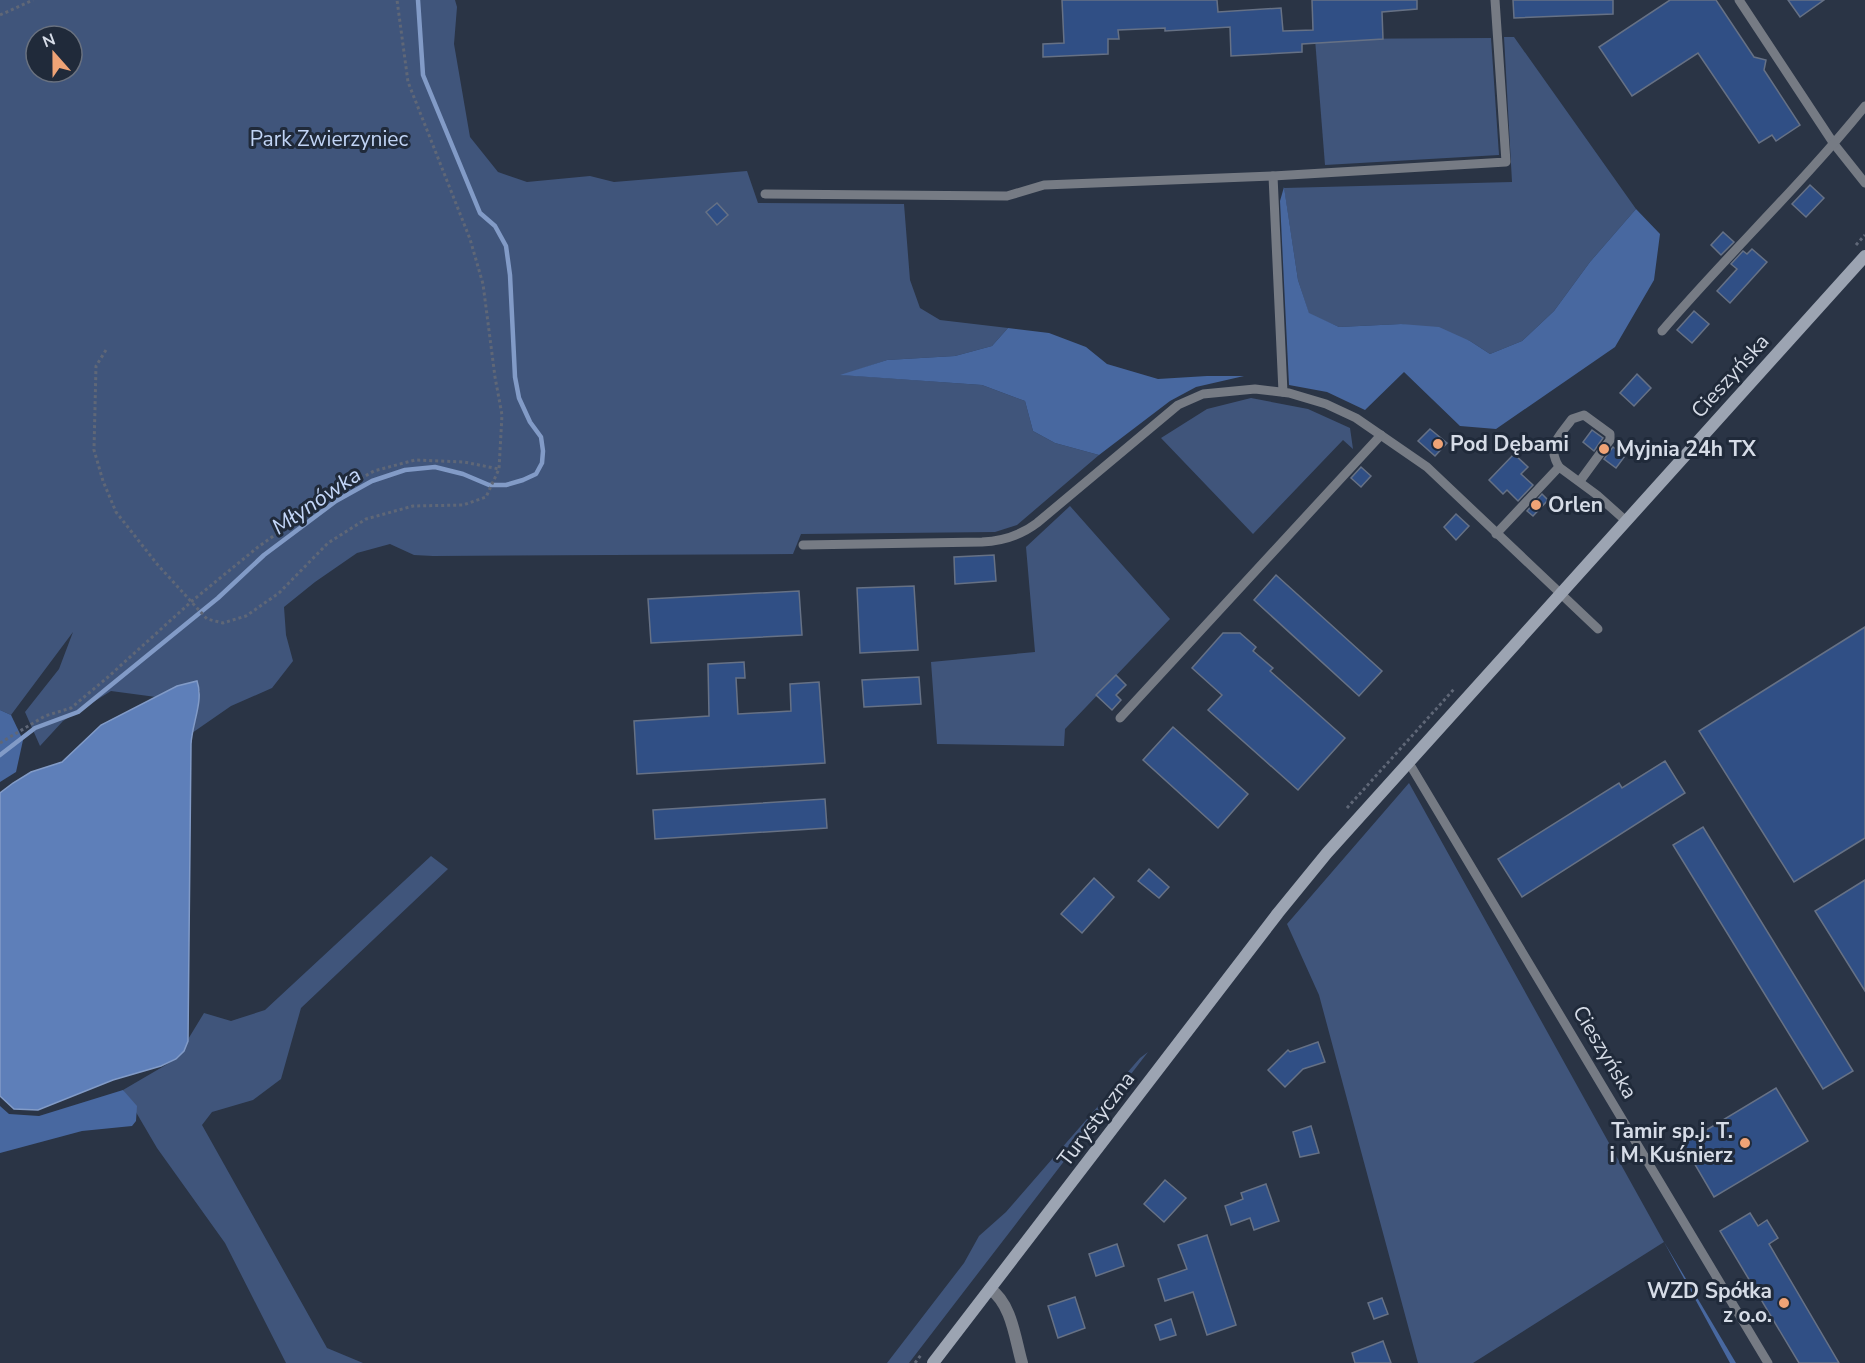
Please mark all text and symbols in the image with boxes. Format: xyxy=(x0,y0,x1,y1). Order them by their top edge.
north arrow xyxy=(24,24,84,84)
text: N xyxy=(39,29,59,53)
park label: Park Zwierzyniec xyxy=(250,125,409,153)
street label: Cieszyńska xyxy=(1685,328,1775,424)
place label: Pod Dębami xyxy=(1450,430,1569,458)
place label: Myjnia 24h TX xyxy=(1616,435,1757,463)
marker: Pod Dębami xyxy=(1431,437,1445,451)
marker: Myjnia 24h TX xyxy=(1597,442,1611,456)
water label: Młynówka xyxy=(266,460,367,542)
place label: Orlen xyxy=(1548,491,1603,519)
marker: Orlen xyxy=(1529,498,1543,512)
street label: Cieszyńska xyxy=(1566,1000,1644,1104)
street label: Turystyczna xyxy=(1051,1066,1141,1172)
place label: Tamir sp.j. T. i M. Kuśnierz xyxy=(1609,1117,1733,1169)
marker: Tamir sp.j. T. i M. Kuśnierz xyxy=(1738,1136,1752,1150)
place label: WZD Spółka z o.o. xyxy=(1647,1277,1772,1329)
marker: WZD Spółka z o.o. xyxy=(1777,1296,1791,1310)

